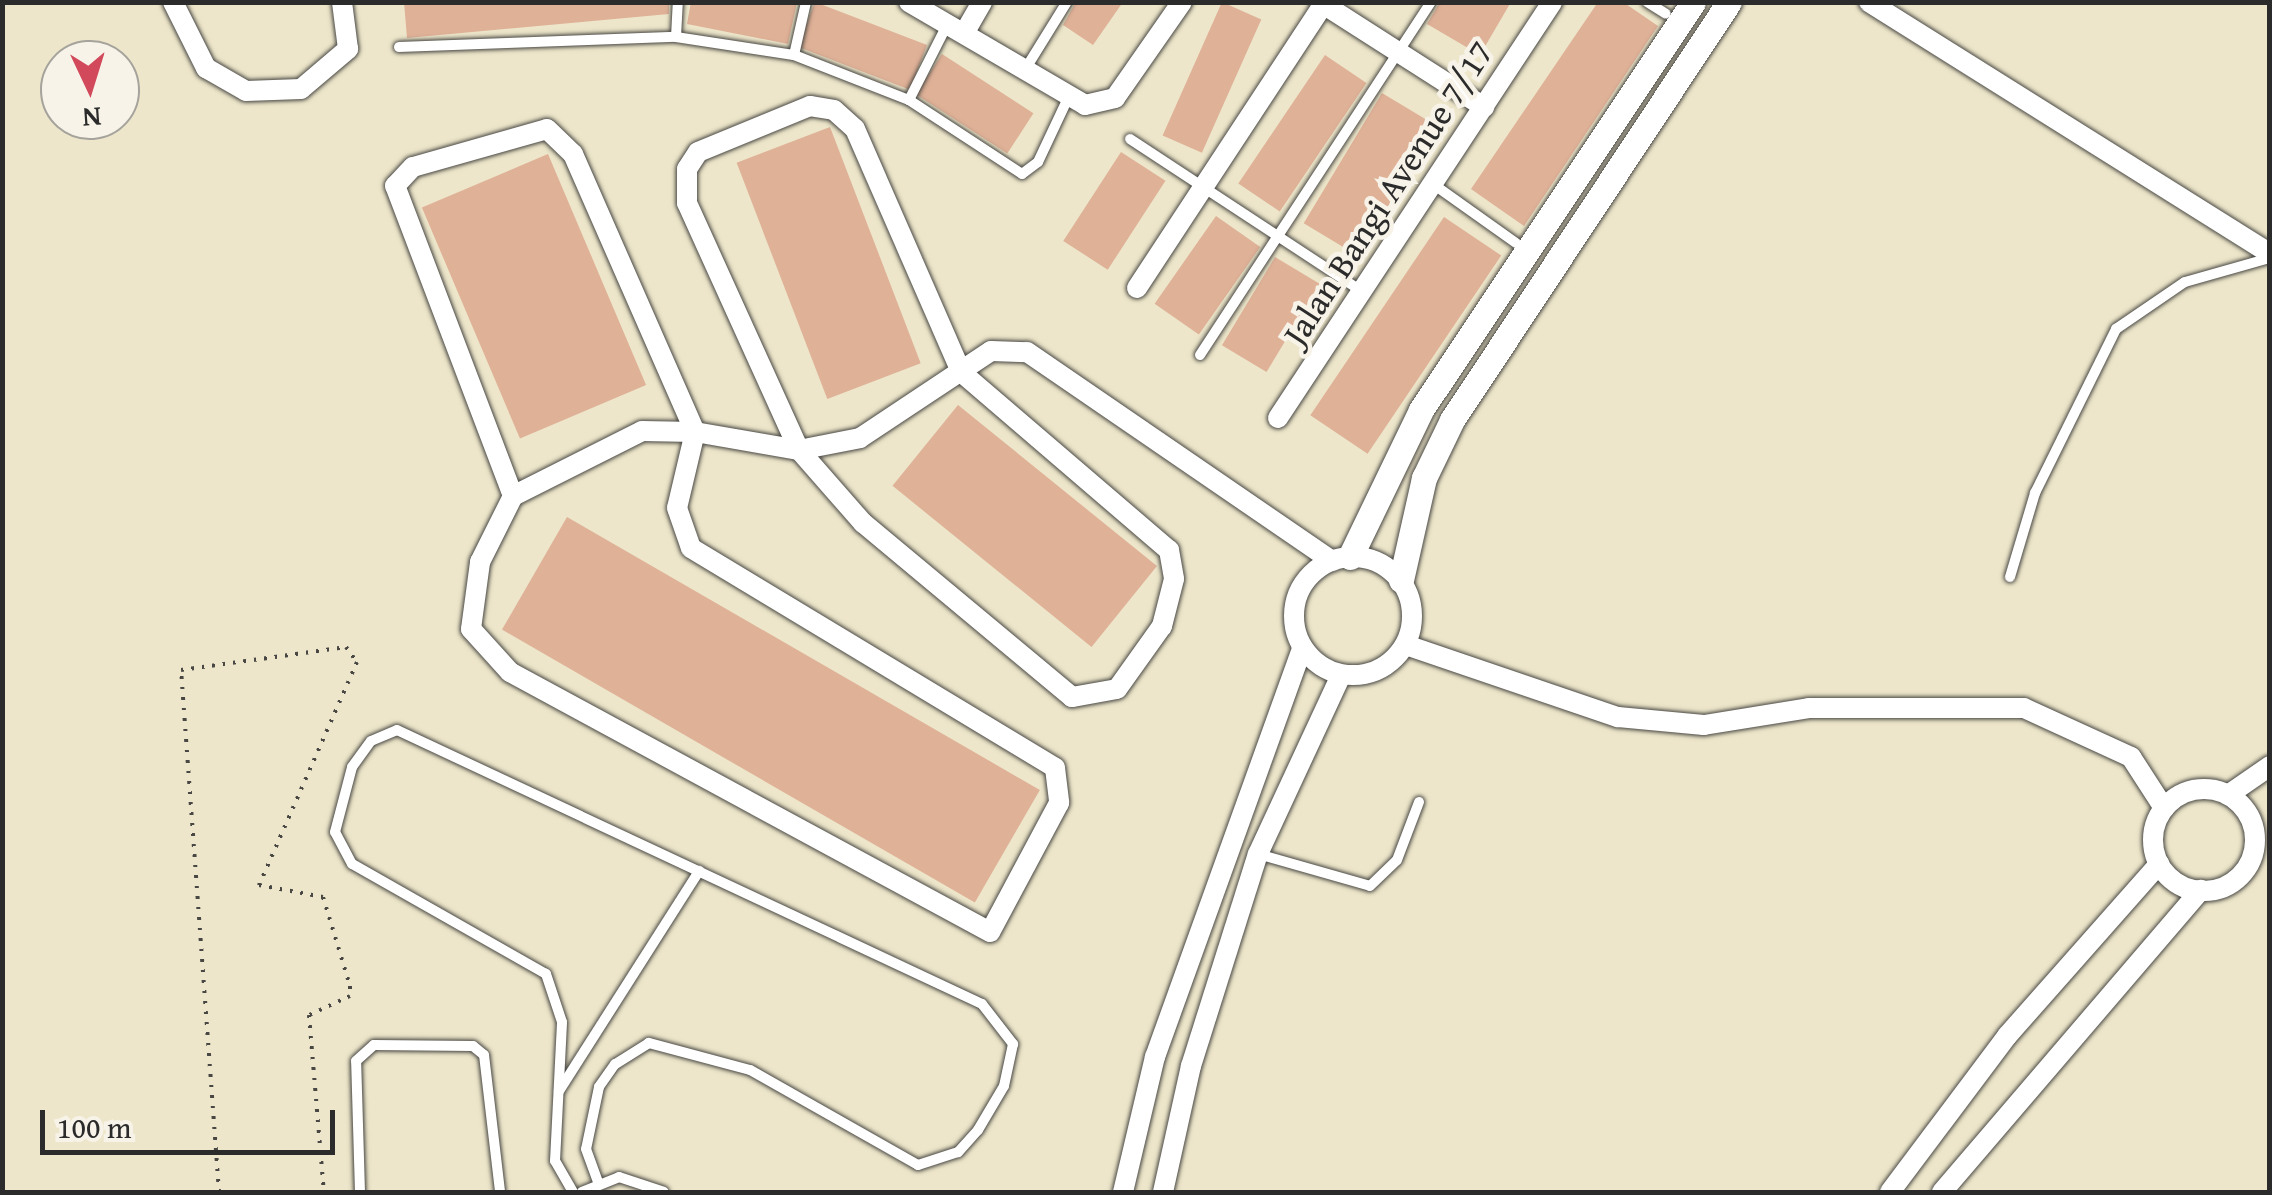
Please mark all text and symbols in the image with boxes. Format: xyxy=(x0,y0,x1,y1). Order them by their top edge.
street label: Jalan Bangi Avenue 7/17 xyxy=(1274,33,1502,353)
north arrow xyxy=(40,40,140,140)
text: N xyxy=(81,97,103,140)
scale bar xyxy=(45,1090,340,1152)
text: 100 m xyxy=(57,1105,131,1149)

